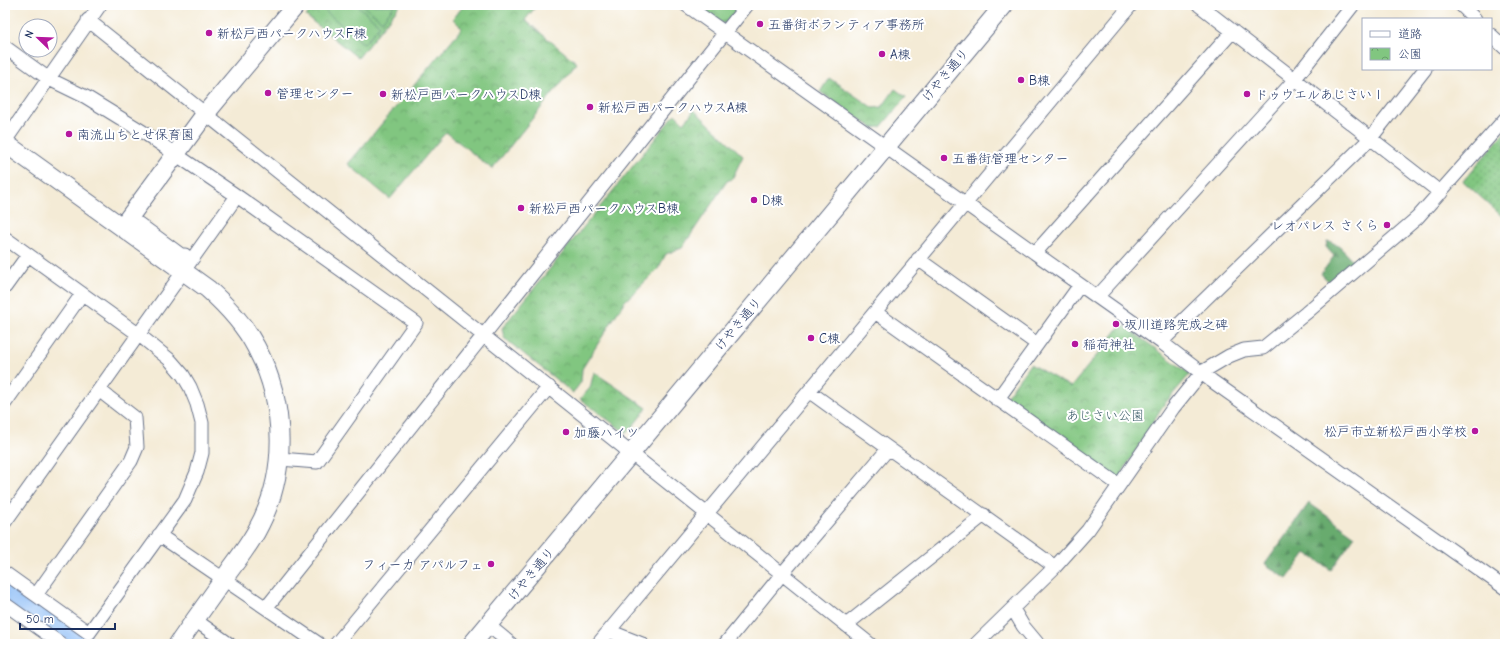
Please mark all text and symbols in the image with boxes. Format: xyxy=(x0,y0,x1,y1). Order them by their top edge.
place label: 五番街ボランティア事務所 xyxy=(768,17,925,32)
north arrow xyxy=(18,18,58,58)
legend xyxy=(1362,18,1492,70)
marker: 五番街ボランティア事務所 xyxy=(755,19,765,29)
place label: 新松戸西パークハウスF棟 xyxy=(217,26,366,41)
text: 道路 xyxy=(1398,27,1422,41)
text: N xyxy=(22,28,37,40)
marker: 新松戸西パークハウスF棟 xyxy=(204,28,214,38)
street label: けやき通り xyxy=(918,45,972,105)
place label: A棟 xyxy=(890,47,911,62)
text: 公園 xyxy=(1398,47,1422,61)
marker: A棟 xyxy=(877,49,887,59)
place label: B棟 xyxy=(1029,73,1050,88)
marker: B棟 xyxy=(1016,75,1026,85)
place label: 管理センター xyxy=(276,86,353,101)
place label: 新松戸西パークハウスD棟 xyxy=(391,87,541,102)
place label: ドゥウエルあじさいＩ xyxy=(1255,87,1385,102)
marker: 管理センター xyxy=(263,88,273,98)
marker: 新松戸西パークハウスD棟 xyxy=(378,89,388,99)
marker: ドゥウエルあじさいＩ xyxy=(1242,89,1252,99)
place label: 新松戸西パークハウスA棟 xyxy=(598,100,748,115)
marker: 新松戸西パークハウスA棟 xyxy=(585,102,595,112)
place label: 南流山ちとせ保育園 xyxy=(77,127,194,142)
marker: 南流山ちとせ保育園 xyxy=(64,129,74,139)
place label: 五番街管理センター xyxy=(952,151,1068,166)
marker: 五番街管理センター xyxy=(939,153,949,163)
place label: D棟 xyxy=(762,193,783,208)
marker: D棟 xyxy=(749,195,759,205)
place label: 新松戸西パークハウスB棟 xyxy=(529,201,679,216)
marker: 新松戸西パークハウスB棟 xyxy=(516,203,526,213)
place label: レオパレス さくら xyxy=(1271,218,1379,233)
marker: レオパレス さくら xyxy=(1382,220,1392,230)
street label: けやき通り xyxy=(711,294,765,354)
place label: 坂川道路完成之碑 xyxy=(1124,317,1228,332)
marker: 坂川道路完成之碑 xyxy=(1111,319,1121,329)
place label: C棟 xyxy=(819,331,840,346)
marker: C棟 xyxy=(806,333,816,343)
place label: 稲荷神社 xyxy=(1083,337,1135,352)
marker: 稲荷神社 xyxy=(1070,339,1080,349)
park label: あじさい公園 xyxy=(1066,408,1144,423)
place label: 松戸市立新松戸西小学校 xyxy=(1324,424,1467,439)
place label: 加藤ハイツ xyxy=(574,425,639,440)
marker: 松戸市立新松戸西小学校 xyxy=(1470,426,1480,436)
marker: 加藤ハイツ xyxy=(561,427,571,437)
street label: けやき通り xyxy=(504,544,558,604)
place label: フィーカ アパルフェ xyxy=(362,557,483,572)
marker: フィーカ アパルフェ xyxy=(486,559,496,569)
scale bar xyxy=(20,605,115,631)
text: 50 m xyxy=(26,612,54,626)

